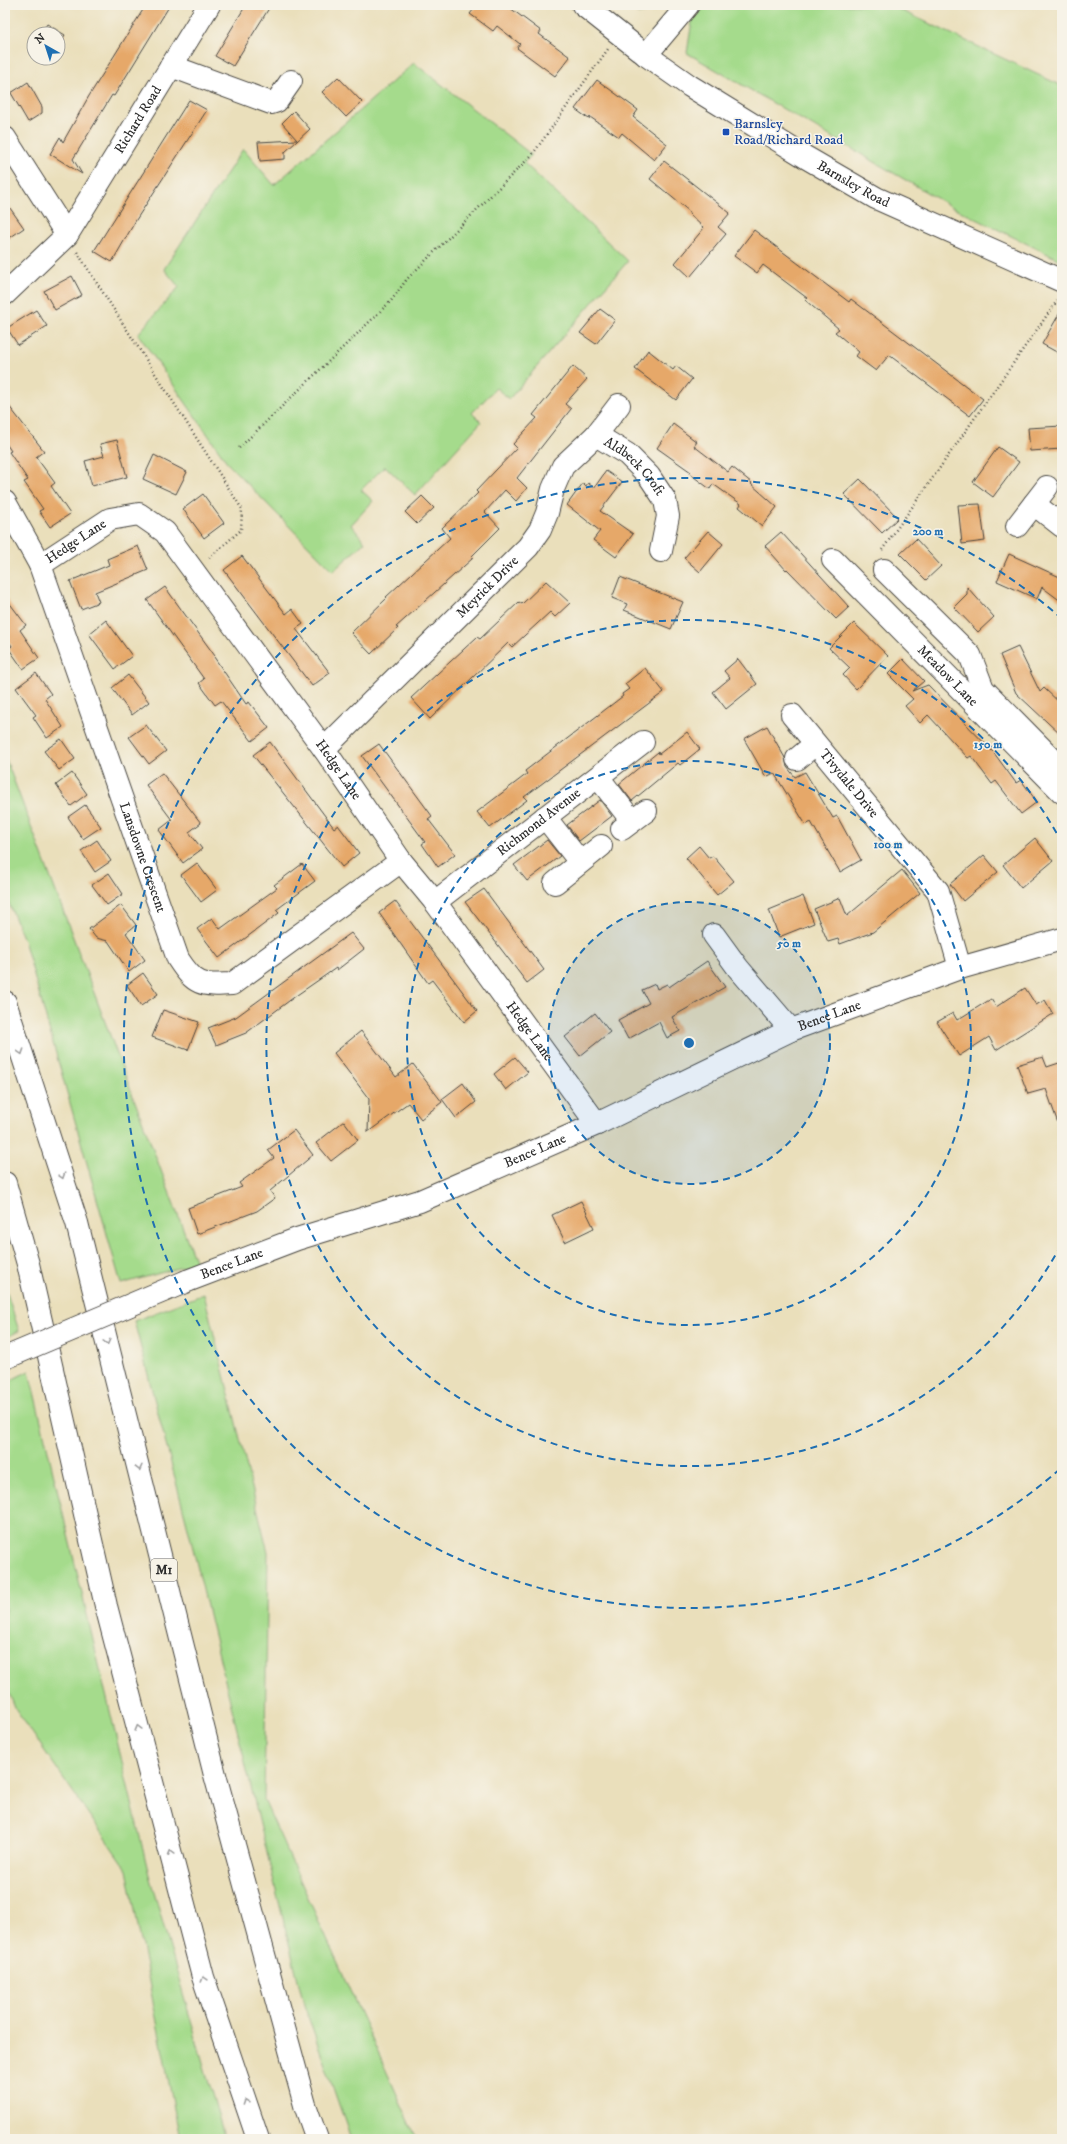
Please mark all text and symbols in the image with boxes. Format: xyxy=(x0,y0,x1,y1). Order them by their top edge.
north arrow xyxy=(26,26,66,66)
text: N xyxy=(32,31,48,47)
street label: Richard Road xyxy=(110,83,166,157)
place label: Barnsley Road/Richard Road xyxy=(734,115,843,149)
marker: Barnsley Road/Richard Road xyxy=(721,127,731,137)
street label: Barnsley Road xyxy=(814,157,892,212)
street label: Aldbeck Croft xyxy=(600,433,669,500)
street label: Hedge Lane xyxy=(42,515,110,568)
text: 200 m xyxy=(913,524,943,539)
street label: Meyrick Drive xyxy=(452,552,523,622)
street label: Meadow Lane xyxy=(913,641,982,711)
street label: Hedge Lane xyxy=(311,736,365,803)
text: 150 m xyxy=(974,737,1002,752)
street label: Tivydale Drive xyxy=(815,745,883,822)
street label: Richmond Avenue xyxy=(493,784,585,860)
street label: Lansdowne Crescent xyxy=(115,800,170,915)
text: 100 m xyxy=(874,837,902,852)
text: 50 m xyxy=(776,936,801,951)
street label: Bence Lane xyxy=(795,996,864,1036)
street label: Hedge Lane xyxy=(502,998,557,1065)
centre of rings xyxy=(682,1036,696,1050)
one-way arrow xyxy=(17,1049,25,1056)
street label: Bence Lane xyxy=(501,1129,569,1172)
one-way arrow xyxy=(57,1172,66,1179)
street label: Bence Lane xyxy=(198,1244,266,1284)
one-way arrow xyxy=(102,1338,111,1345)
one-way arrow xyxy=(134,1465,142,1471)
road number: M1 xyxy=(151,1559,177,1581)
one-way arrow xyxy=(134,1724,142,1731)
one-way arrow xyxy=(167,1850,175,1856)
one-way arrow xyxy=(200,1976,209,1983)
one-way arrow xyxy=(242,2099,250,2106)

